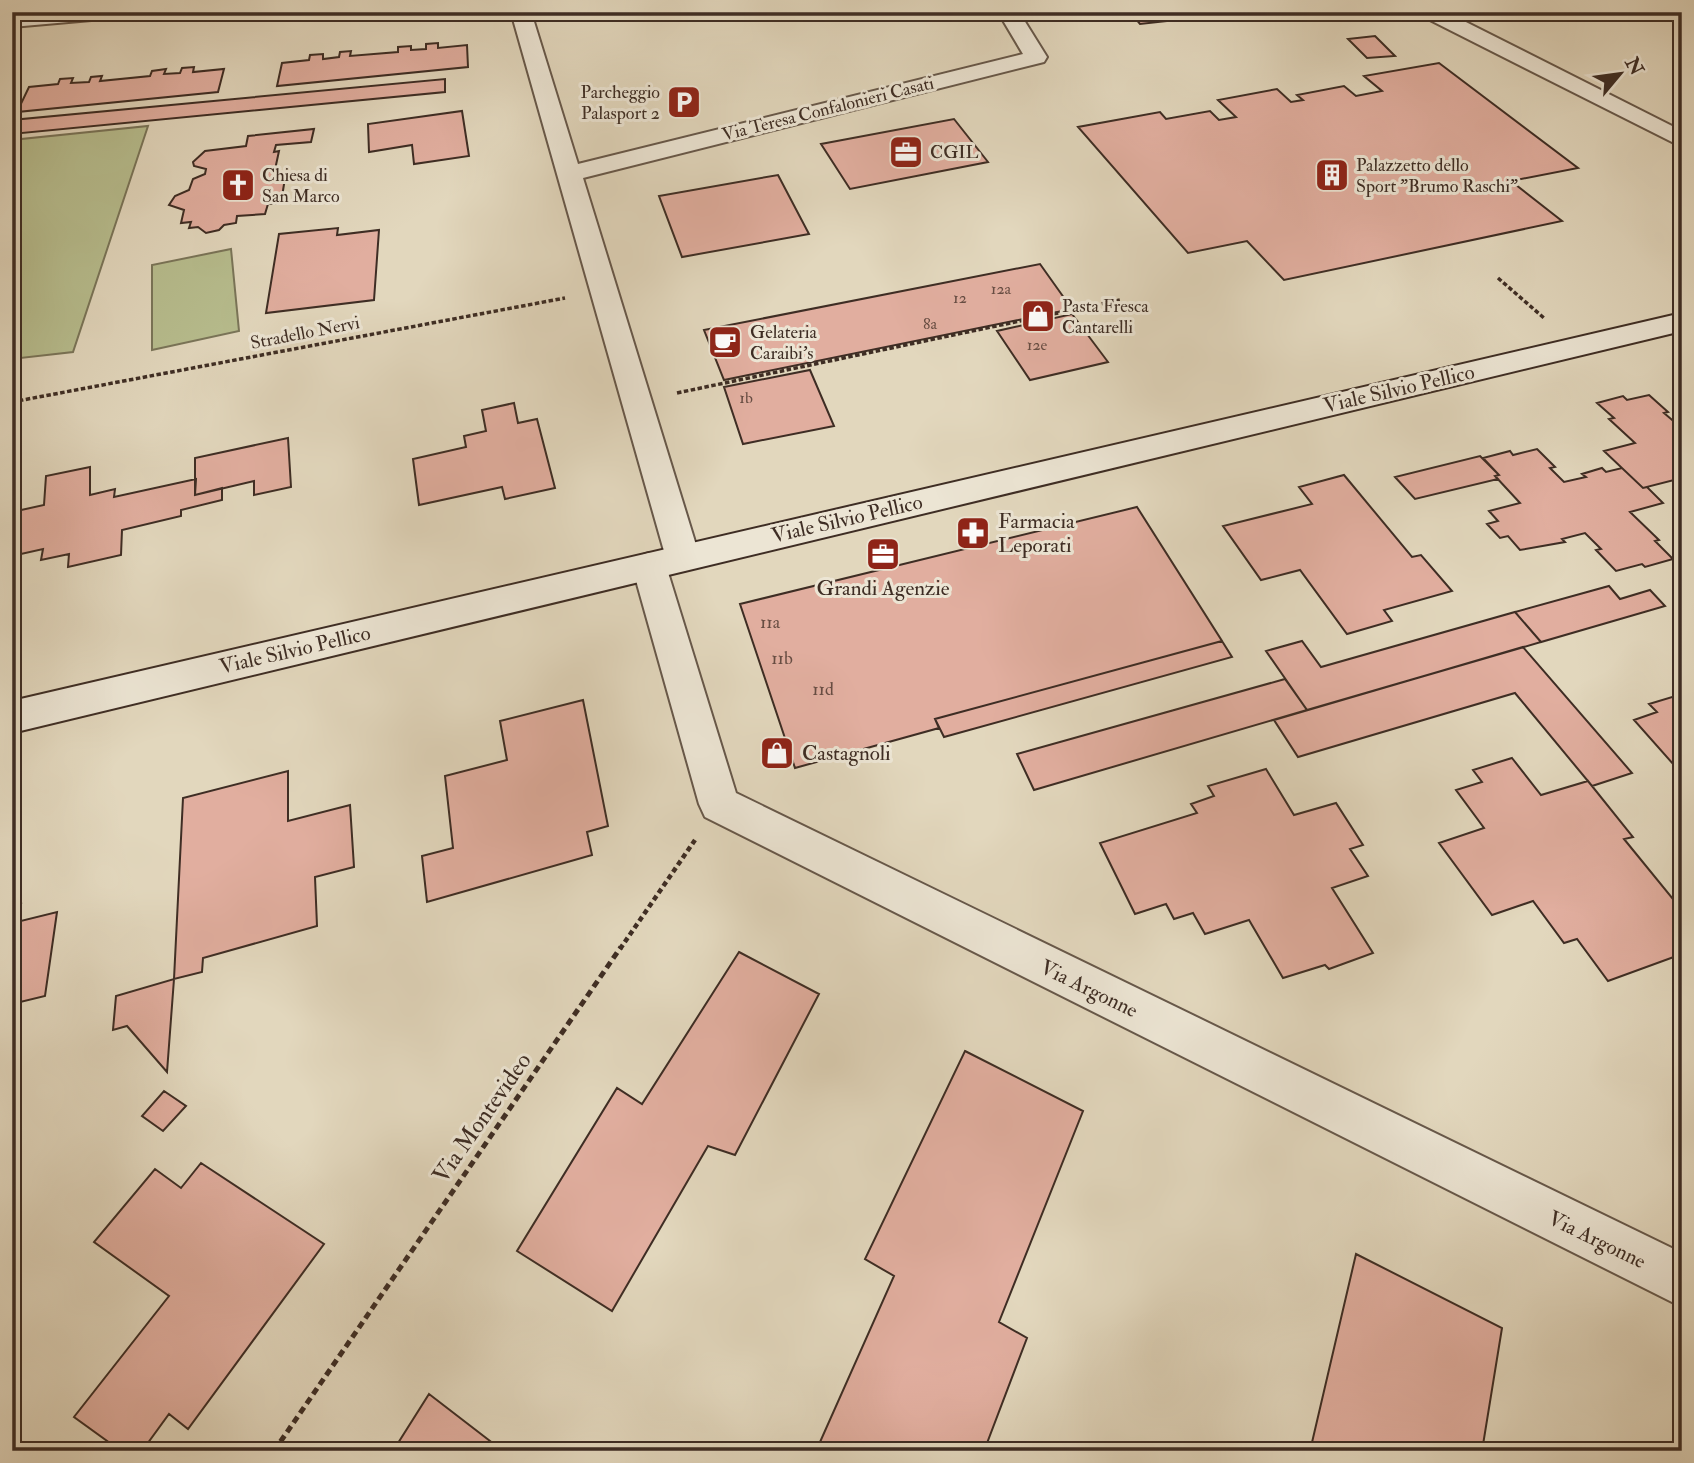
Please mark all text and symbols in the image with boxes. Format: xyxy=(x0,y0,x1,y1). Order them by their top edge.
north arrow xyxy=(1586,38,1656,108)
text: N xyxy=(1619,52,1649,80)
street label: Via Teresa Confalonieri Casati xyxy=(720,71,937,147)
place label: Parcheggio Palasport 2 xyxy=(581,81,660,125)
parking icon: Parcheggio Palasport 2 xyxy=(665,83,703,121)
office icon: CGIL xyxy=(887,133,925,171)
place label: CGIL xyxy=(930,141,979,164)
place label: Palazzetto dello Sport "Brumo Raschi" xyxy=(1356,154,1518,198)
building icon: Palazzetto dello Sport "Brumo Raschi" xyxy=(1313,156,1351,194)
place label: Chiesa di San Marco xyxy=(262,164,340,208)
church icon: Chiesa di San Marco xyxy=(219,166,257,204)
house number: 12a xyxy=(991,279,1012,299)
house number: 12 xyxy=(953,288,967,308)
place label: Pasta Fresca Cantarelli xyxy=(1062,295,1149,339)
shop icon: Pasta Fresca Cantarelli xyxy=(1019,297,1057,335)
street label: Stradello Nervi xyxy=(249,311,362,355)
house number: 8a xyxy=(923,314,937,334)
place label: Gelateria Caraibi's xyxy=(750,321,818,365)
cafe icon: Gelateria Caraibi's xyxy=(706,323,744,361)
house number: 12e xyxy=(1027,335,1048,355)
street label: Viale Silvio Pellico xyxy=(1321,358,1477,420)
house number: 1b xyxy=(739,388,753,408)
street label: Viale Silvio Pellico xyxy=(769,488,925,550)
place label: Farmacia Leporati xyxy=(998,508,1075,559)
pharmacy icon: Farmacia Leporati xyxy=(954,514,992,552)
office icon: Grandi Agenzie xyxy=(864,535,902,573)
place label: Grandi Agenzie xyxy=(817,575,950,602)
house number: 11a xyxy=(760,611,781,634)
street label: Viale Silvio Pellico xyxy=(217,619,373,681)
house number: 11b xyxy=(771,647,793,670)
house number: 11d xyxy=(812,678,834,701)
shop icon: Castagnoli xyxy=(758,734,796,772)
place label: Castagnoli xyxy=(802,740,891,767)
street label: Via Argonne xyxy=(1036,954,1142,1024)
street label: Via Montevideo xyxy=(426,1047,538,1189)
street label: Via Argonne xyxy=(1544,1205,1650,1275)

